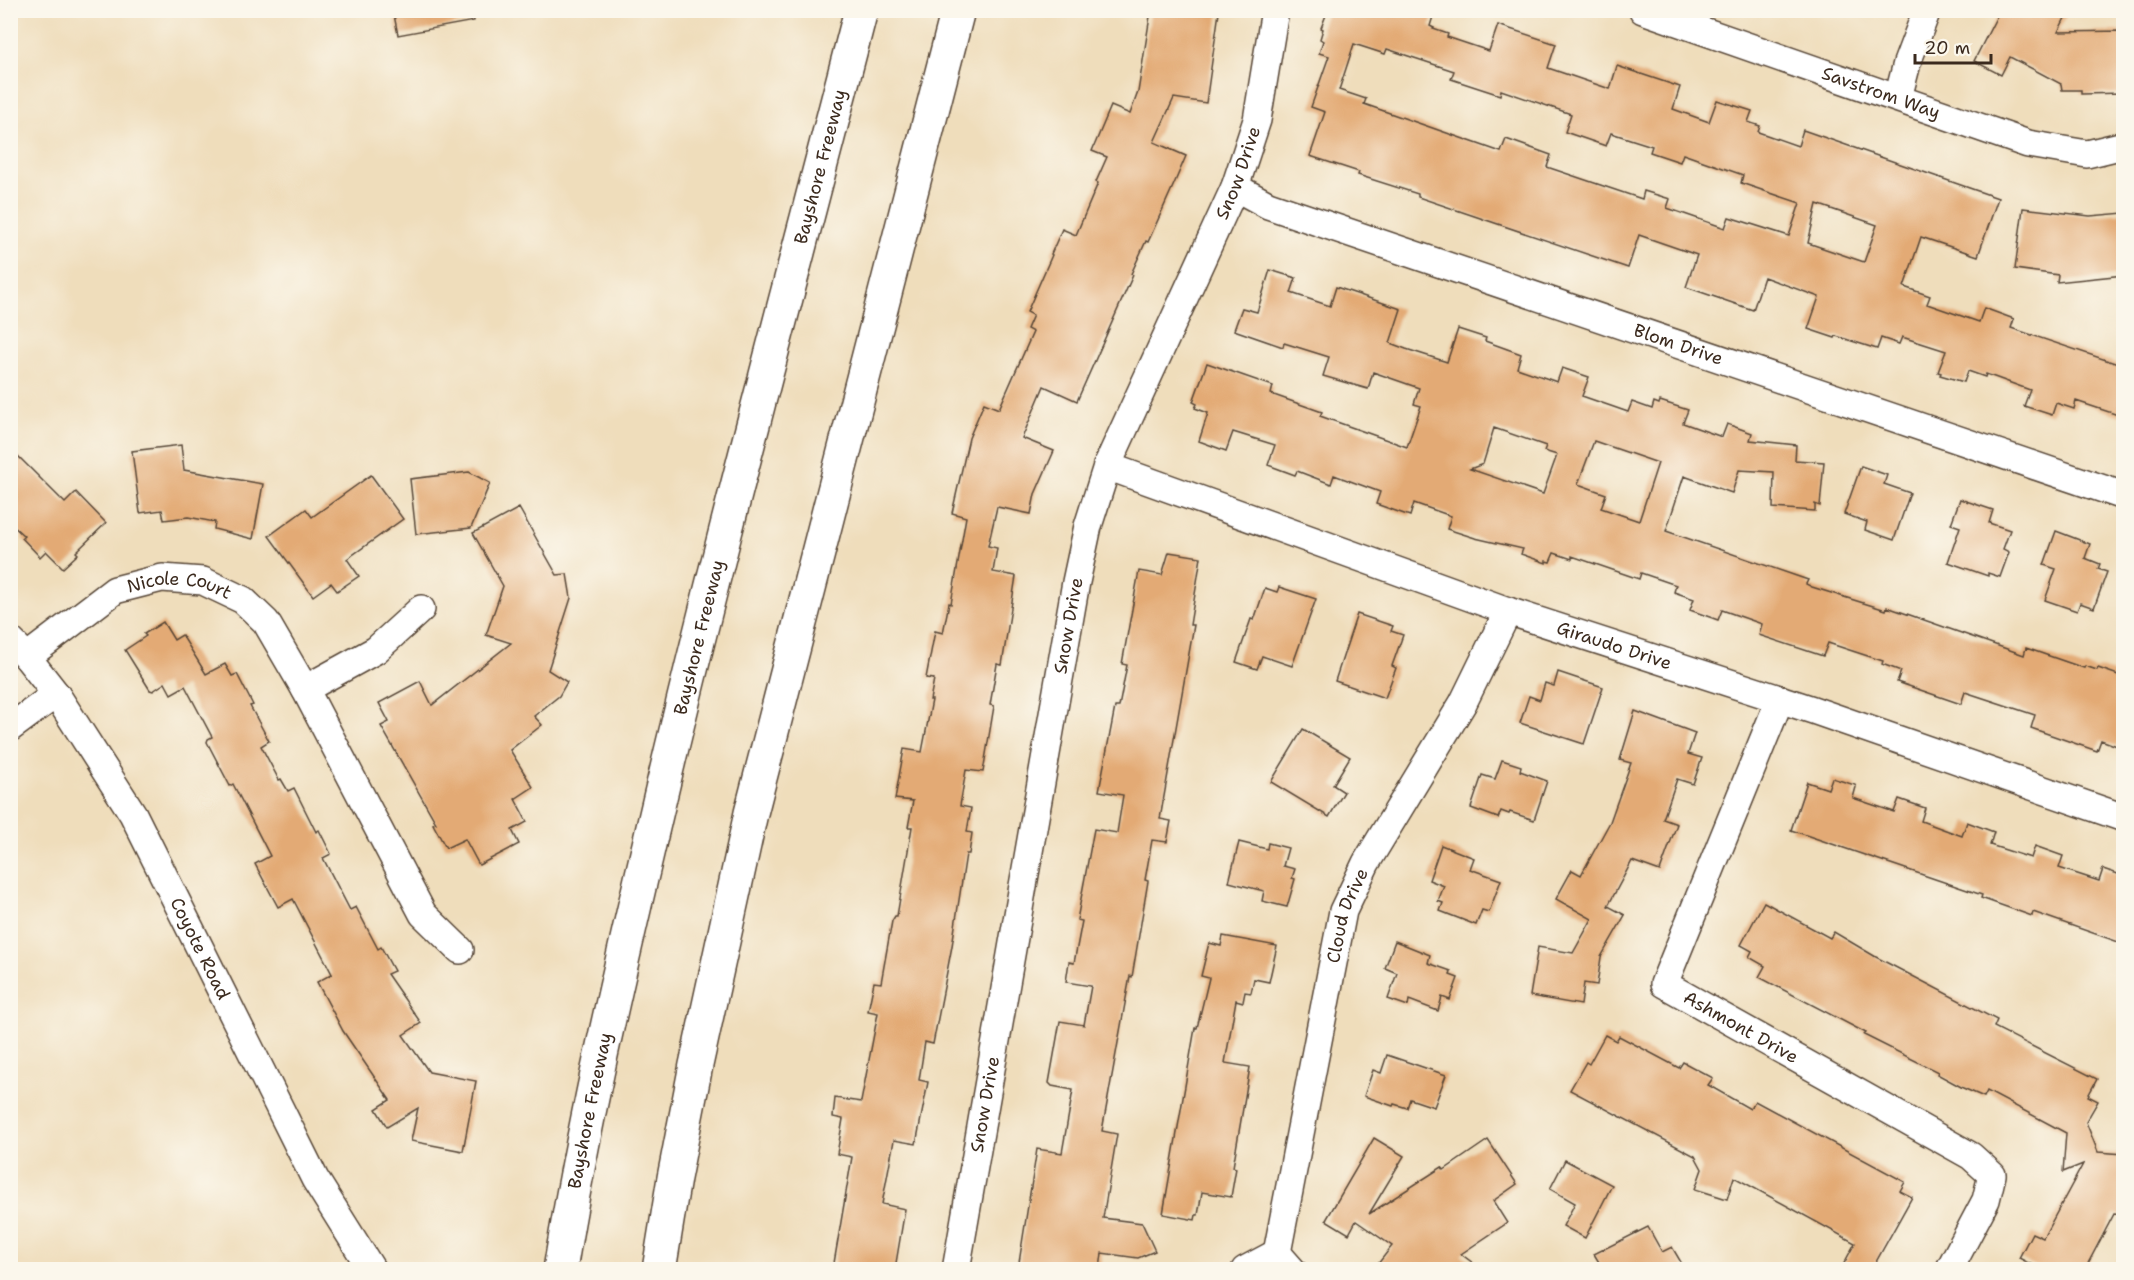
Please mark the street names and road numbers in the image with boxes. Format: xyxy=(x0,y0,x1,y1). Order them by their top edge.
street label: Savstrom Way xyxy=(1818,61,1944,125)
street label: Bayshore Freeway xyxy=(789,87,852,247)
street label: Snow Drive xyxy=(1210,123,1266,223)
street label: Blom Drive xyxy=(1630,318,1726,371)
street label: Bayshore Freeway xyxy=(668,557,730,717)
street label: Nicole Court xyxy=(124,566,236,605)
street label: Snow Drive xyxy=(1048,576,1089,676)
street label: Giraudo Drive xyxy=(1554,616,1675,675)
street label: Cloud Drive xyxy=(1321,864,1374,965)
street label: Coyote Road xyxy=(165,893,236,1004)
street label: Ashmont Drive xyxy=(1679,985,1803,1069)
street label: Bayshore Freeway xyxy=(562,1030,618,1191)
street label: Snow Drive xyxy=(965,1054,1005,1155)

